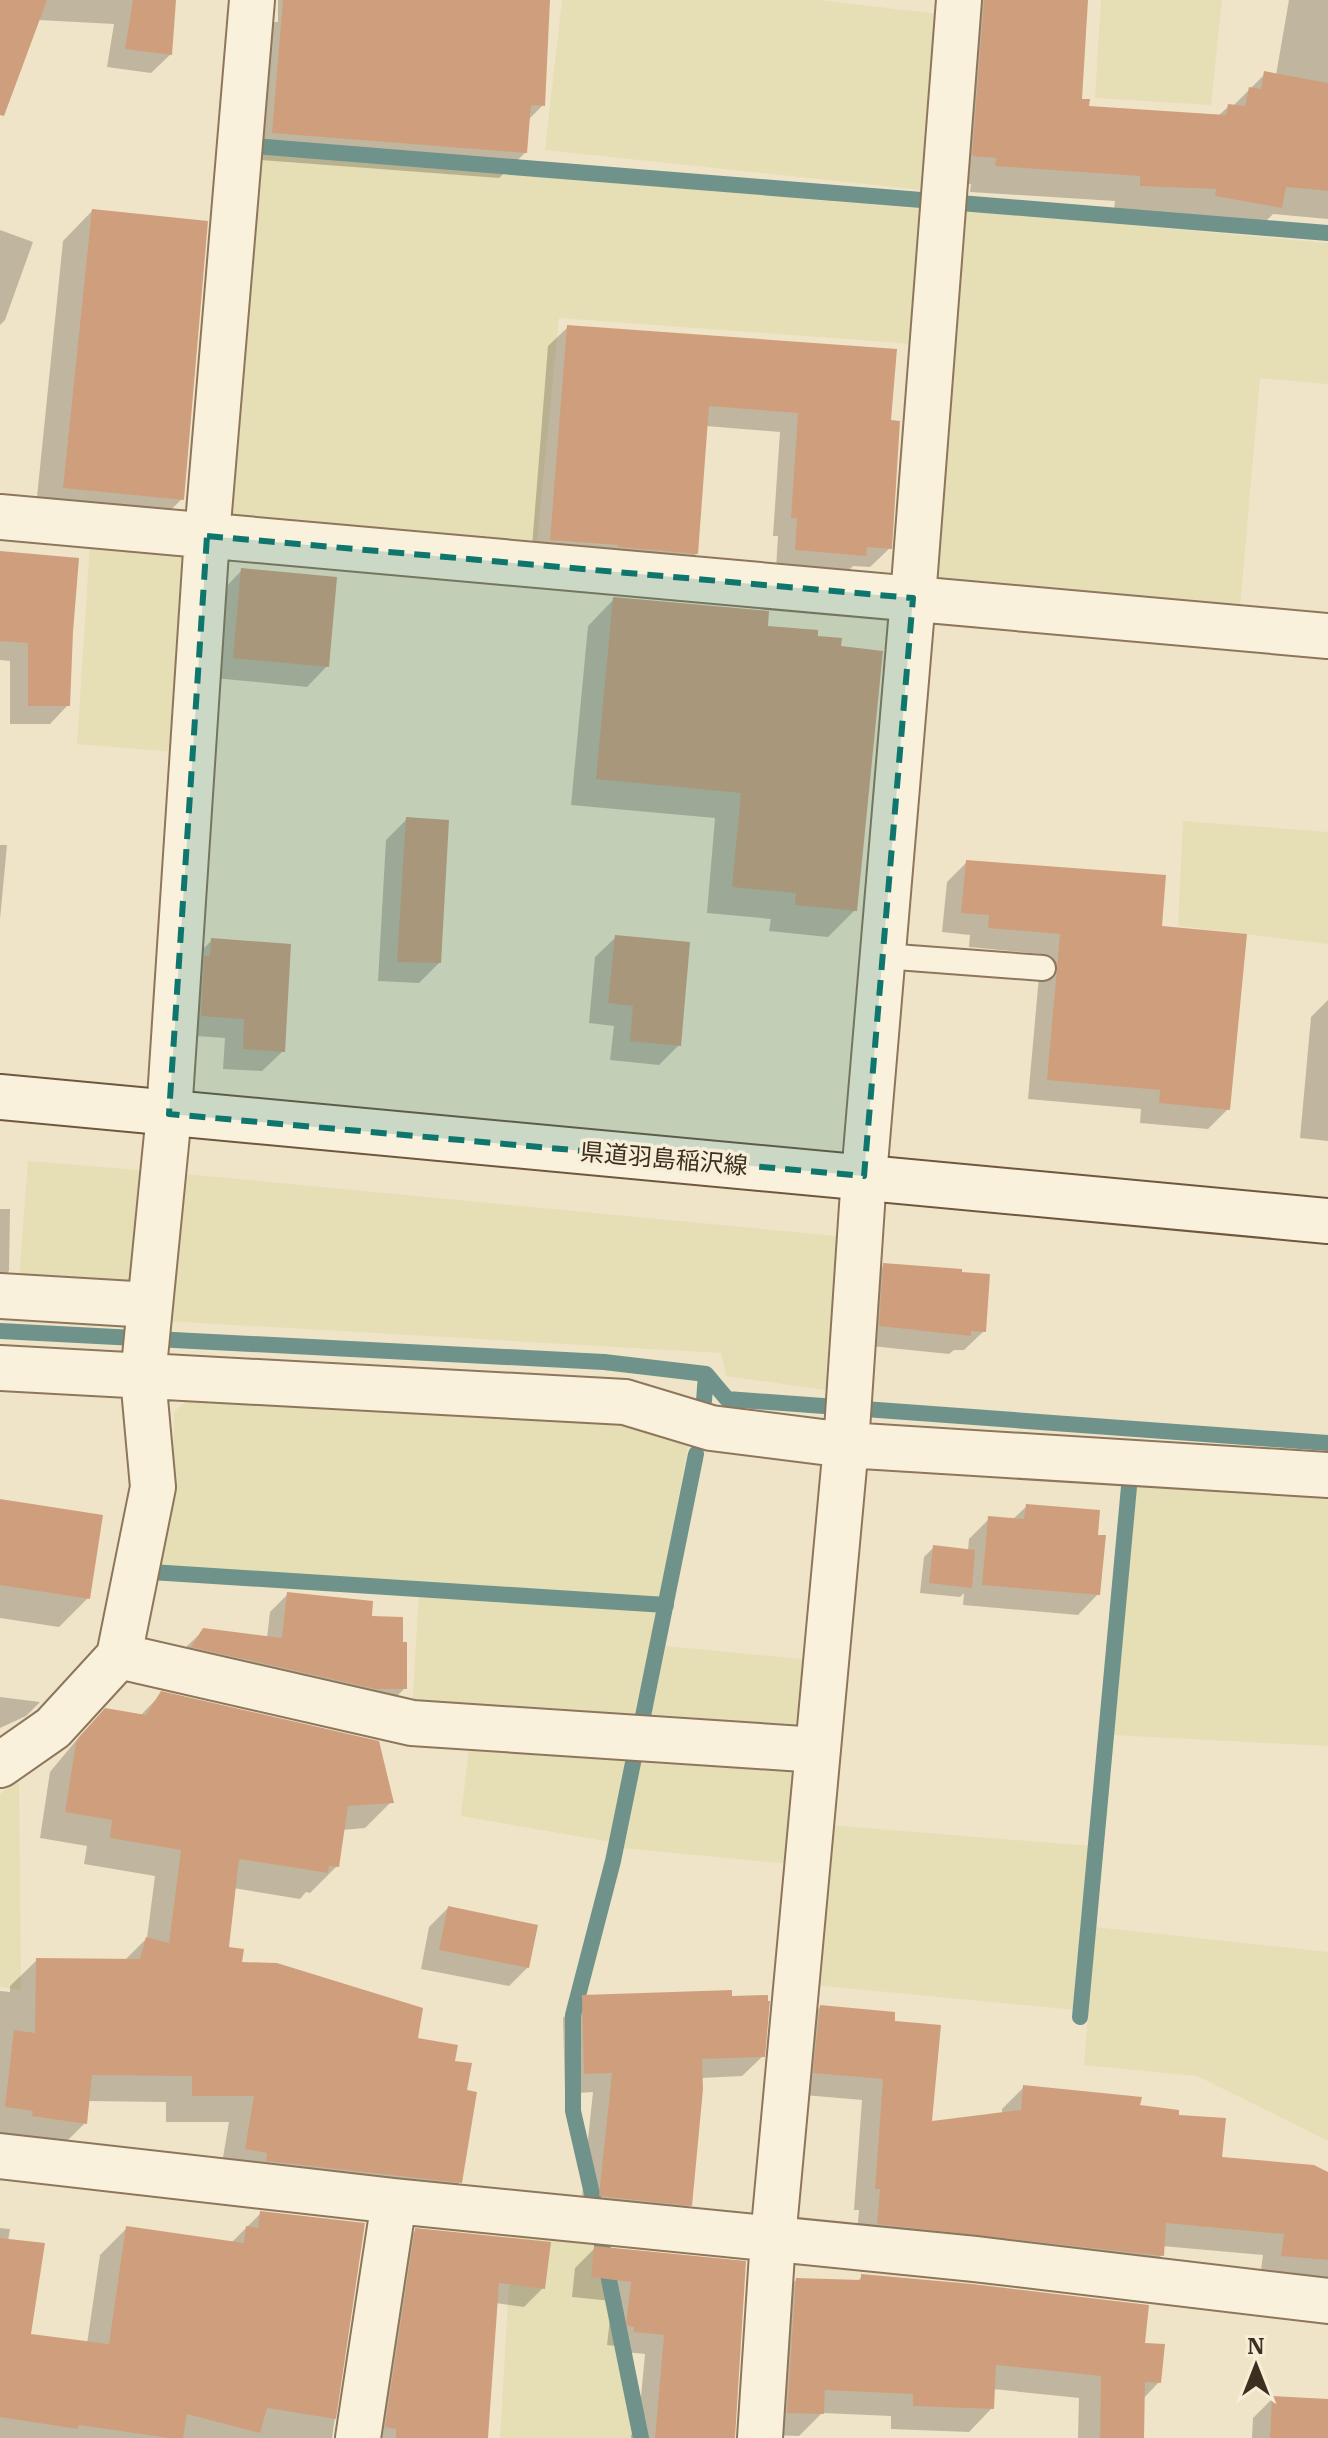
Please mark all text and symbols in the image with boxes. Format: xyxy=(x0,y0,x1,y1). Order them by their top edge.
street label: 県道羽島稲沢線 xyxy=(579,1135,749,1181)
north arrow xyxy=(1216,2326,1296,2406)
text: N xyxy=(1247,2331,1265,2360)

